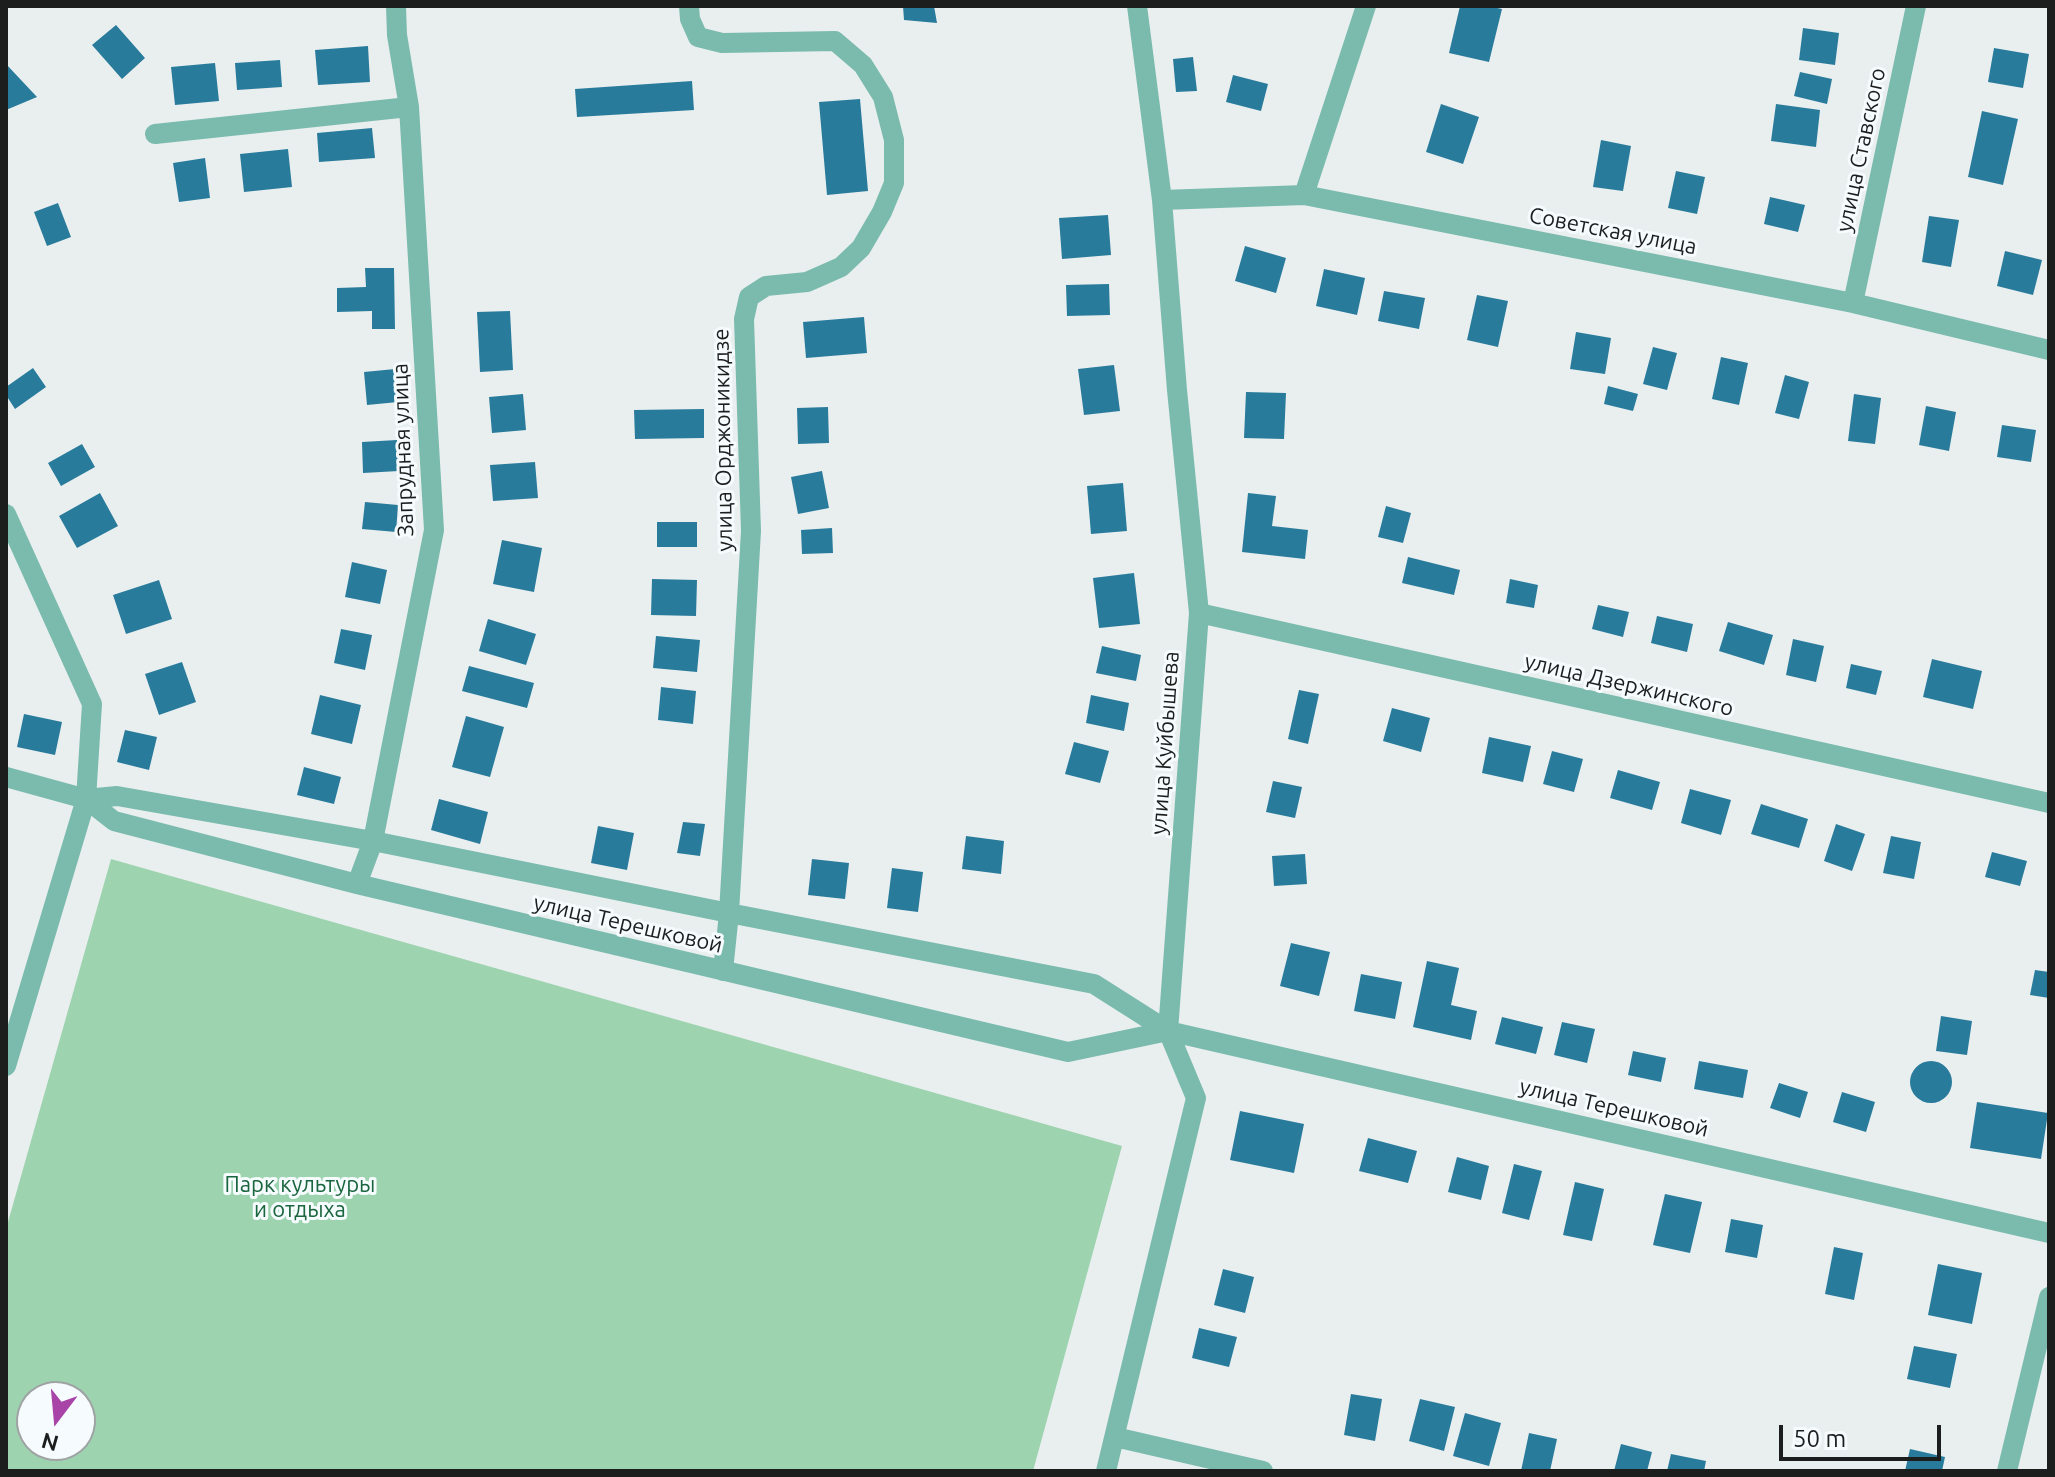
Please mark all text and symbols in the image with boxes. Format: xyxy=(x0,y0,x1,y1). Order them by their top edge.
street label: улица Ставского xyxy=(1831,65,1891,235)
street label: Советская улица xyxy=(1527,202,1699,260)
street label: улица Орджоникидзе xyxy=(708,328,738,552)
street label: Запрудная улица xyxy=(387,363,419,537)
street label: улица Дзержинского xyxy=(1522,648,1736,722)
street label: улица Куйбышева xyxy=(1145,650,1185,836)
street label: улица Терешковой xyxy=(531,889,725,959)
street label: улица Терешковой xyxy=(1517,1073,1711,1143)
park label: Парк культуры и отдыха xyxy=(225,1172,375,1224)
north arrow xyxy=(16,1381,96,1461)
scale bar xyxy=(1783,1409,1945,1459)
text: 50 m xyxy=(1793,1425,1846,1452)
text: N xyxy=(38,1428,61,1457)

